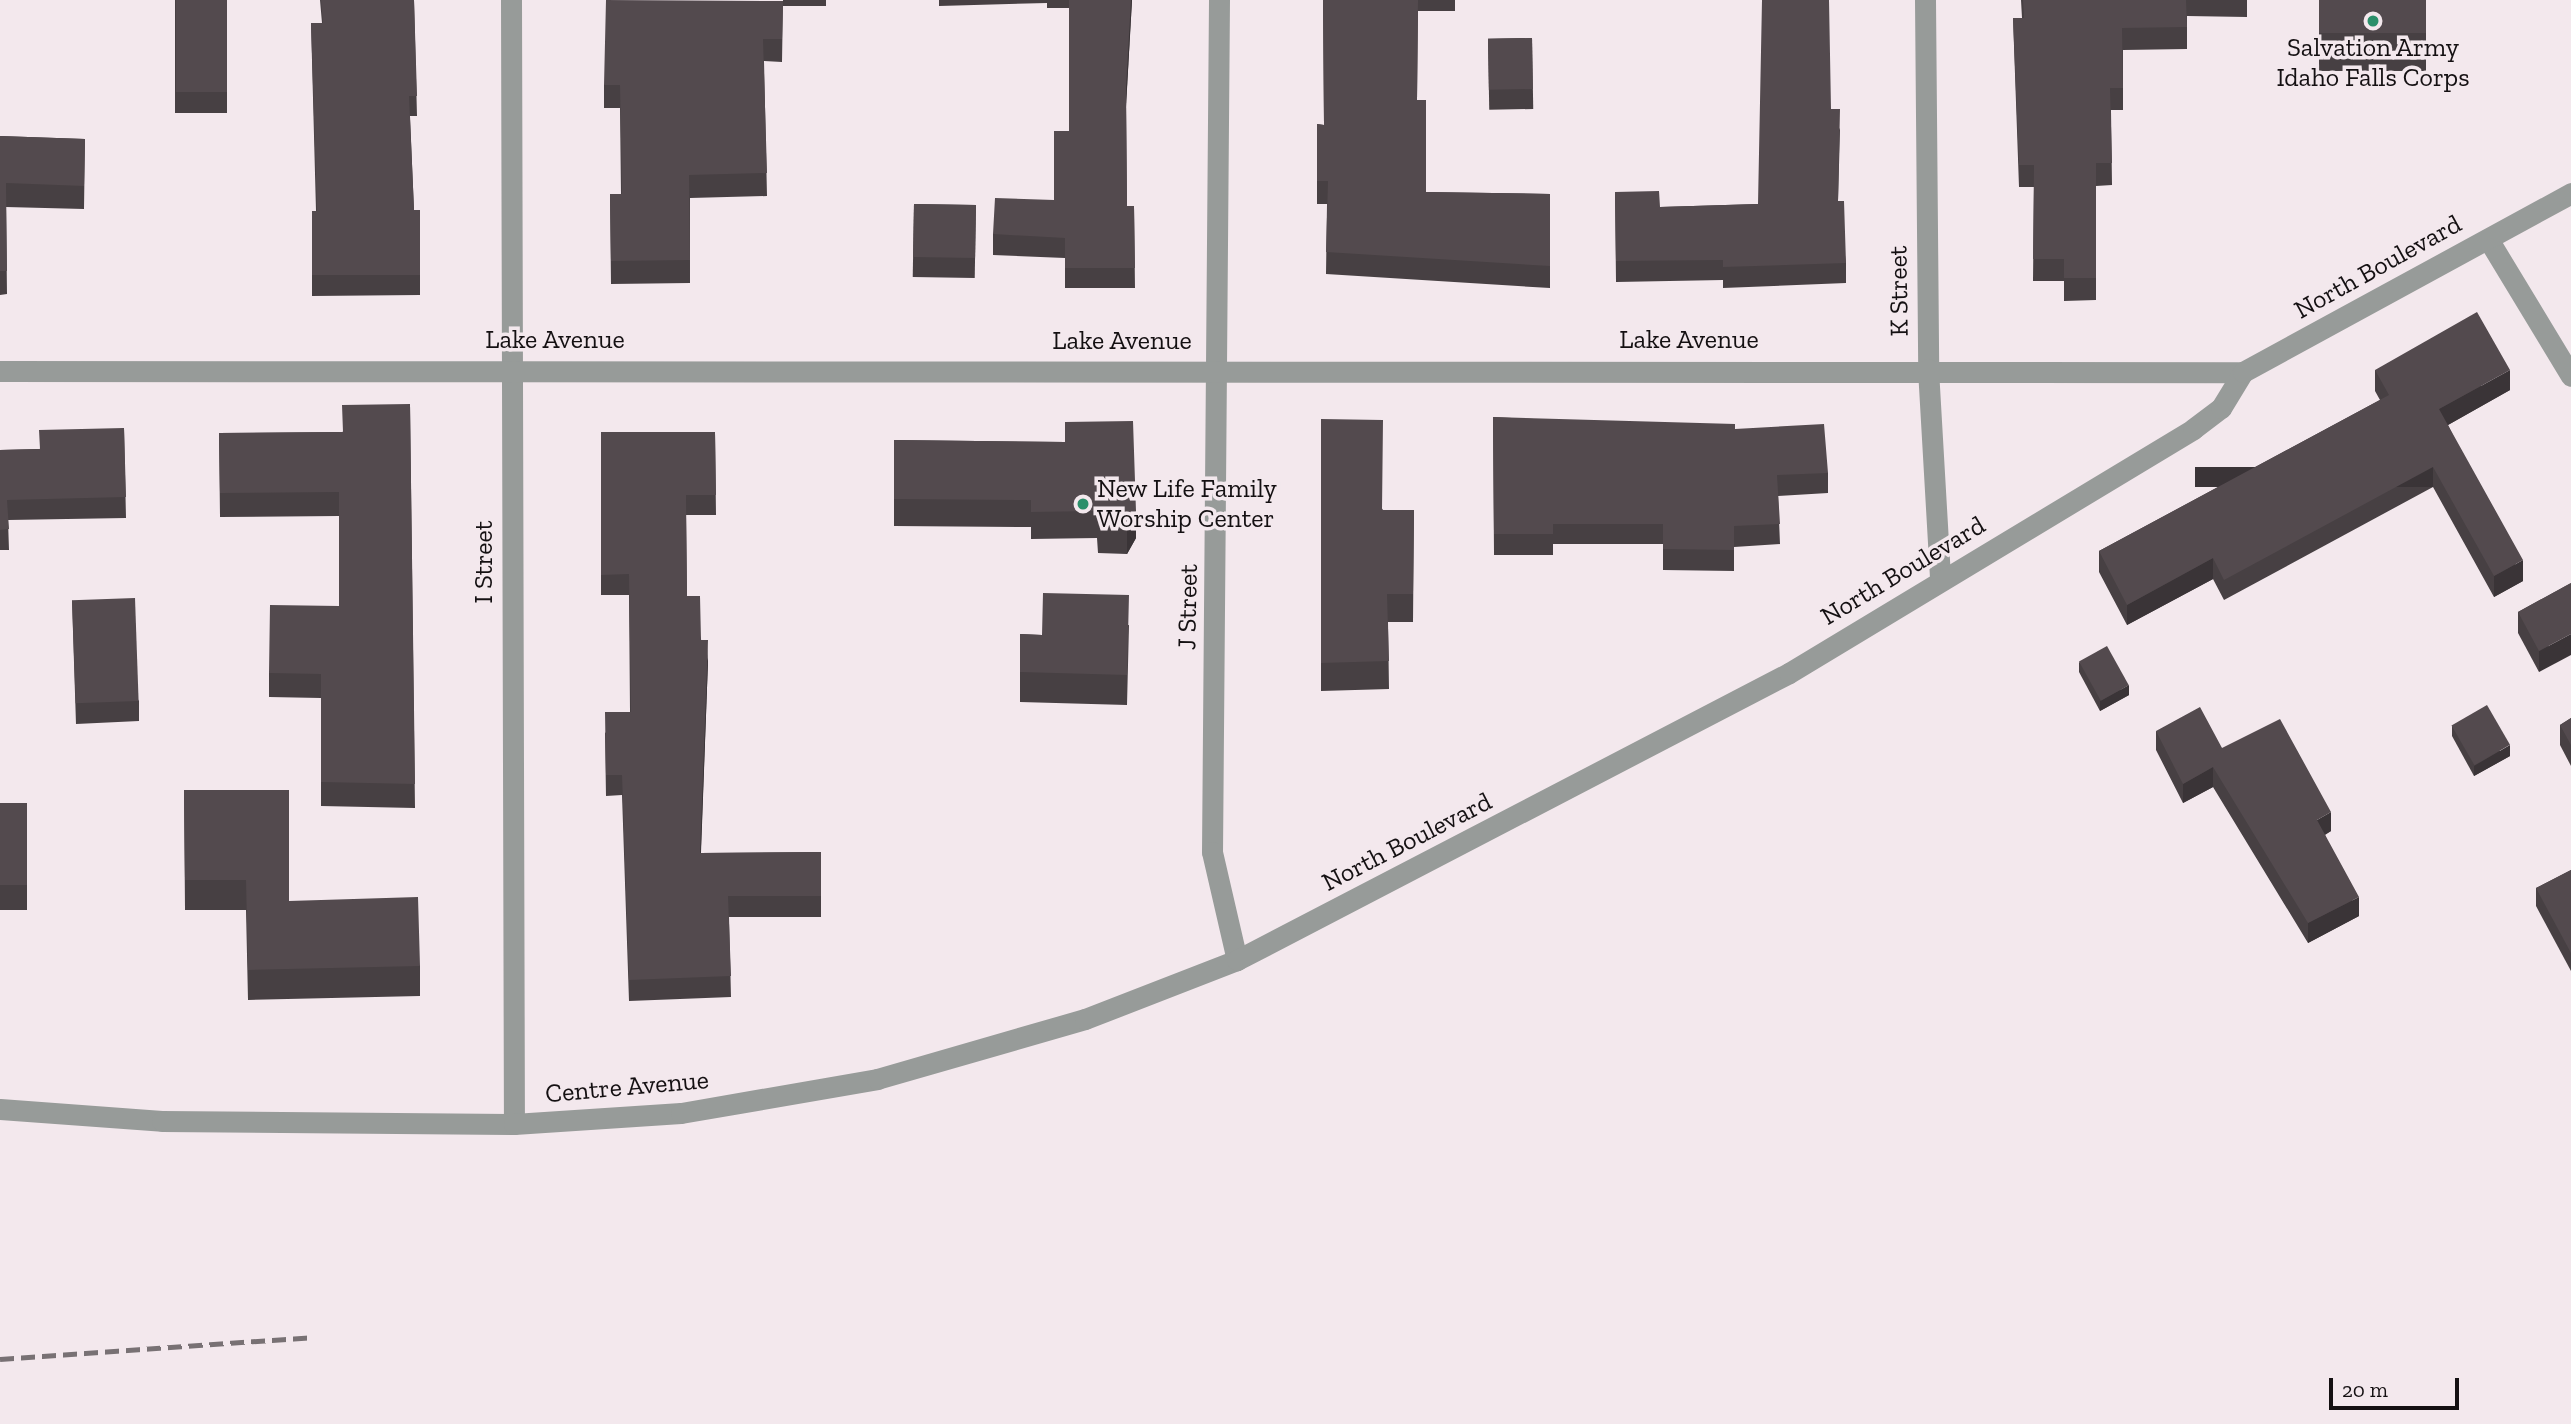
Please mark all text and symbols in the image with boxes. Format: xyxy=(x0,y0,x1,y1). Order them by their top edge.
marker: Salvation Army Idaho Falls Corps xyxy=(2365,13,2381,29)
place label: Salvation Army Idaho Falls Corps xyxy=(2276,32,2470,94)
street label: North Boulevard xyxy=(2289,208,2467,326)
street label: K Street xyxy=(1883,245,1915,337)
street label: Lake Avenue xyxy=(485,324,625,356)
street label: Lake Avenue xyxy=(1619,324,1759,356)
street label: Lake Avenue xyxy=(1052,325,1192,357)
place label: New Life Family Worship Center xyxy=(1097,473,1277,534)
marker: New Life Family Worship Center xyxy=(1075,496,1091,512)
street label: North Boulevard xyxy=(1815,510,1991,632)
street label: I Street xyxy=(468,521,500,603)
street label: J Street xyxy=(1172,564,1204,650)
street label: North Boulevard xyxy=(1317,786,1497,898)
street label: Centre Avenue xyxy=(543,1064,711,1110)
scale bar xyxy=(2333,1364,2462,1408)
text: 20 m xyxy=(2342,1377,2388,1402)

